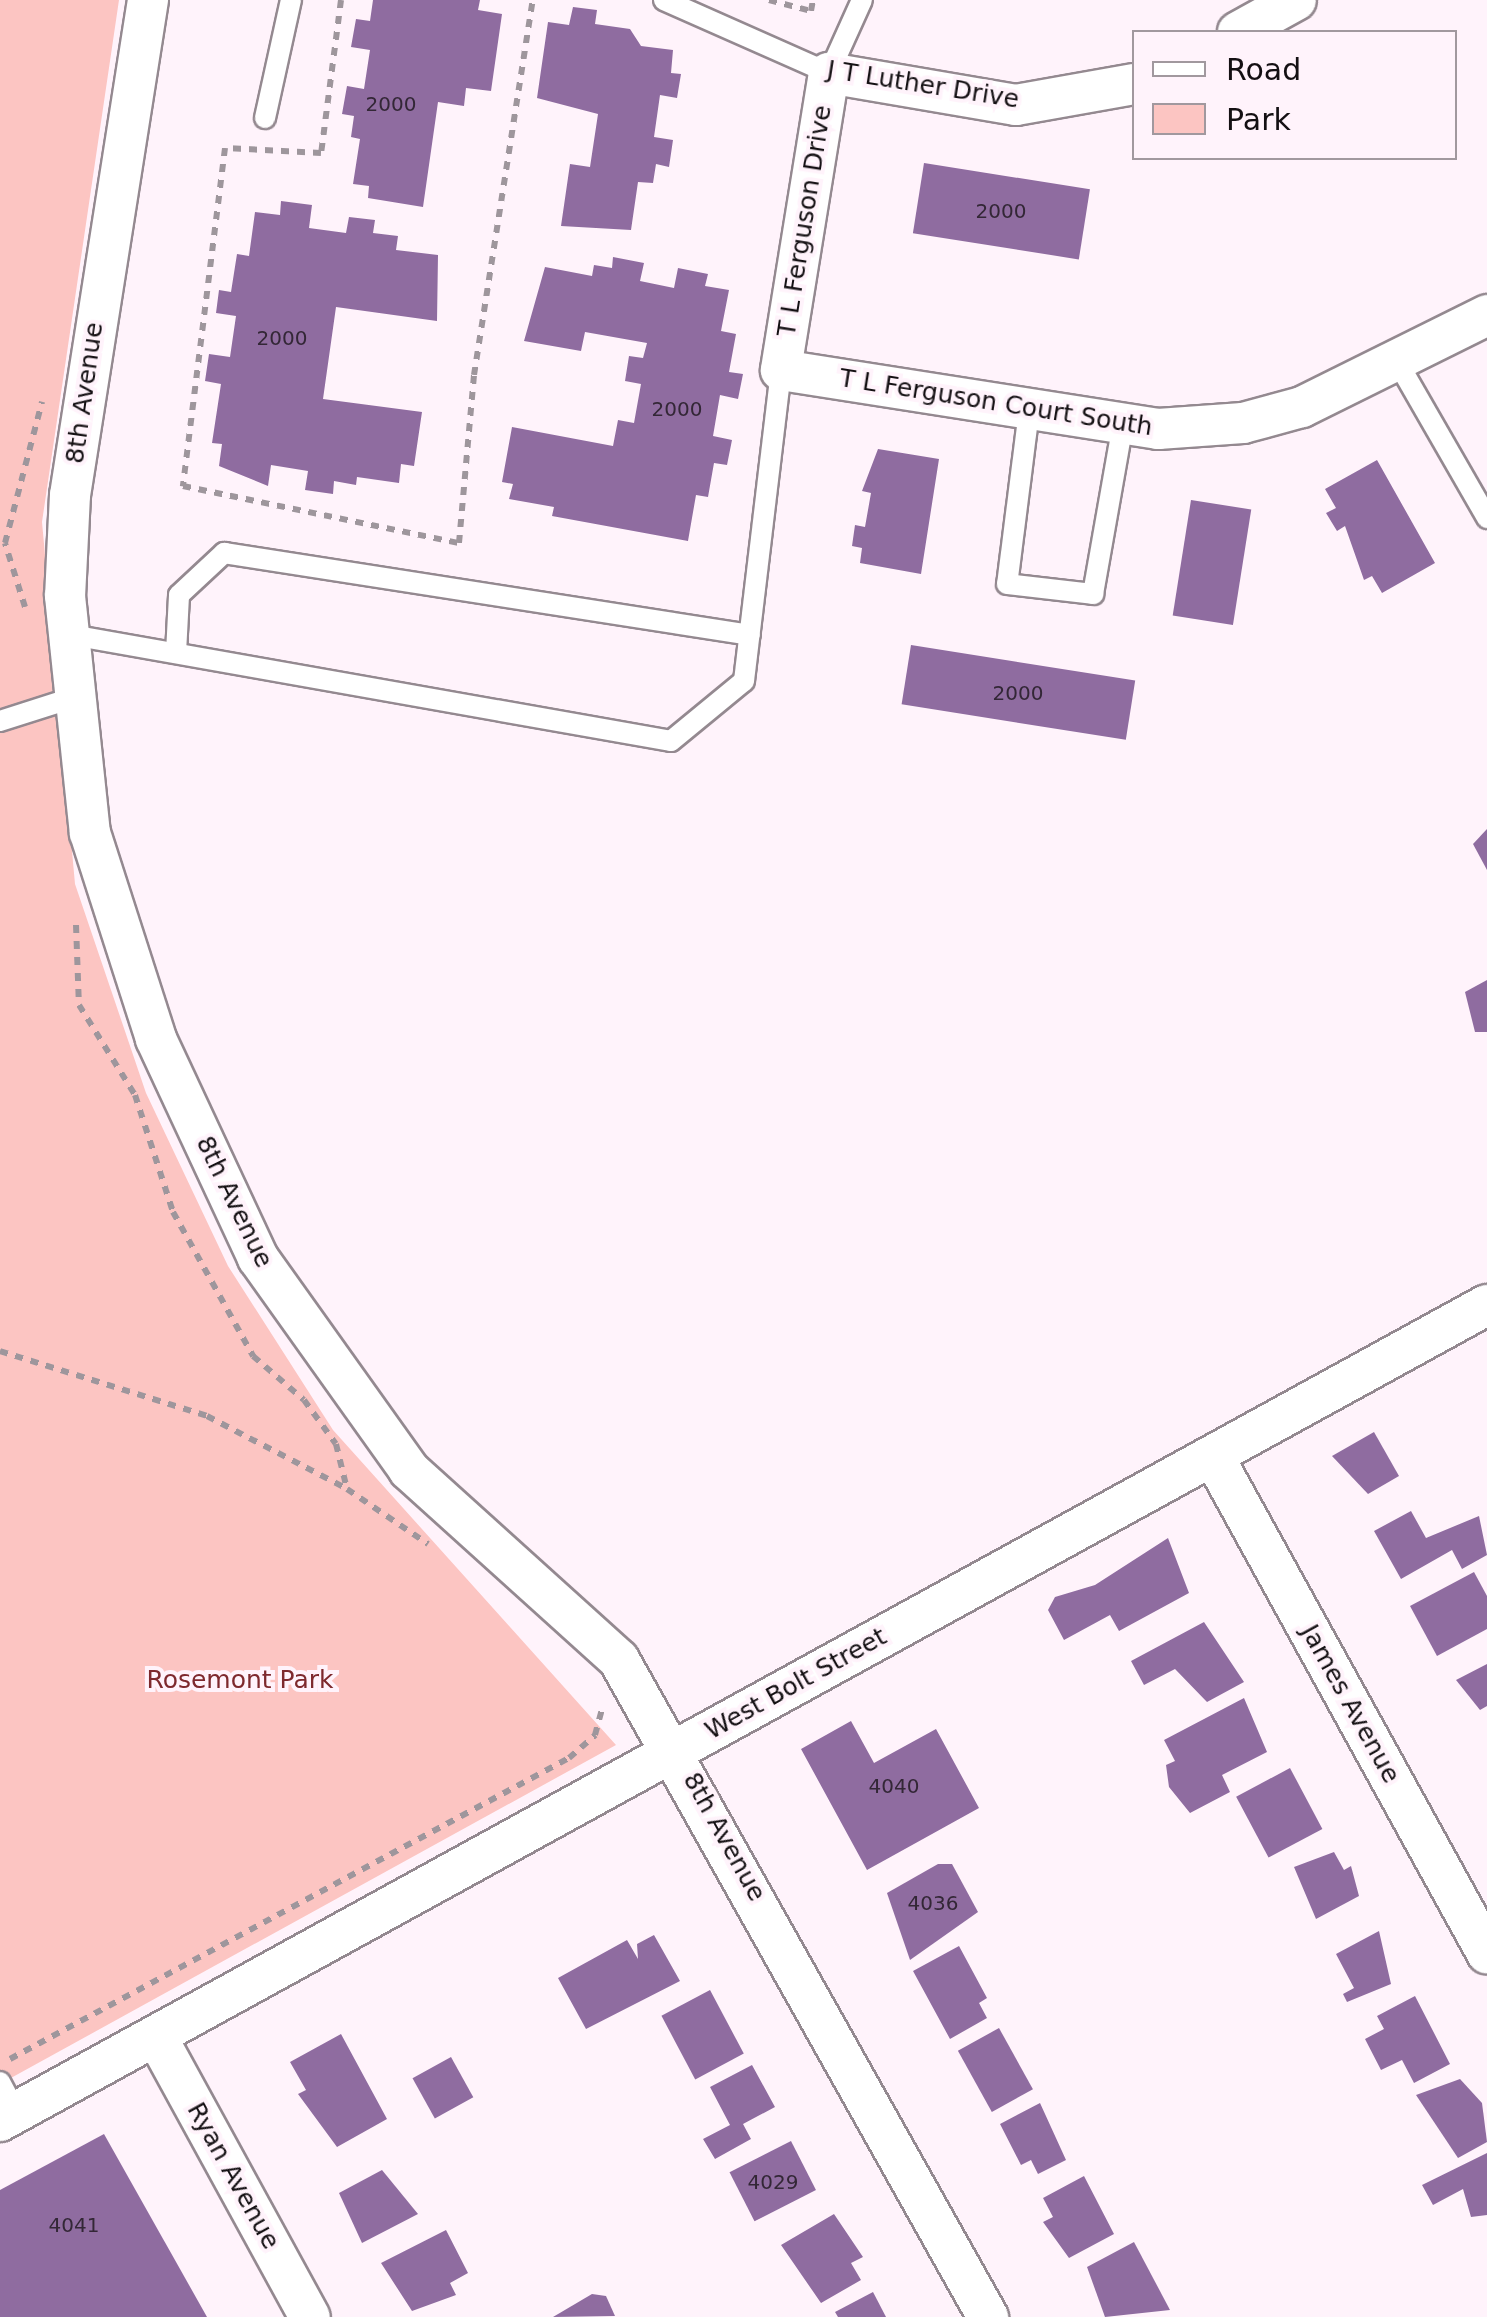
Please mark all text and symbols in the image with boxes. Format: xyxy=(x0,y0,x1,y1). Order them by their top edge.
legend xyxy=(1132,30,1457,160)
text: Road xyxy=(1226,52,1301,87)
street label: J T Luther Drive xyxy=(825,55,1021,115)
house number: 2000 xyxy=(366,92,416,116)
text: Park xyxy=(1226,102,1291,137)
street label: T L Ferguson Drive xyxy=(772,103,838,339)
house number: 2000 xyxy=(976,199,1026,223)
street label: 8th Avenue xyxy=(60,320,110,466)
house number: 2000 xyxy=(257,326,307,350)
street label: T L Ferguson Court South xyxy=(837,363,1155,443)
house number: 2000 xyxy=(652,397,702,421)
house number: 2000 xyxy=(993,681,1043,705)
street label: 8th Avenue xyxy=(189,1131,279,1273)
street label: James Avenue xyxy=(1294,1620,1406,1788)
street label: West Bolt Street xyxy=(700,1622,892,1746)
park label: Rosemont Park xyxy=(146,1665,334,1695)
street label: 8th Avenue xyxy=(676,1767,772,1907)
house number: 4040 xyxy=(869,1774,919,1798)
house number: 4036 xyxy=(908,1891,958,1915)
street label: Ryan Avenue xyxy=(180,2098,286,2254)
house number: 4029 xyxy=(748,2170,798,2194)
house number: 4041 xyxy=(49,2213,99,2237)

